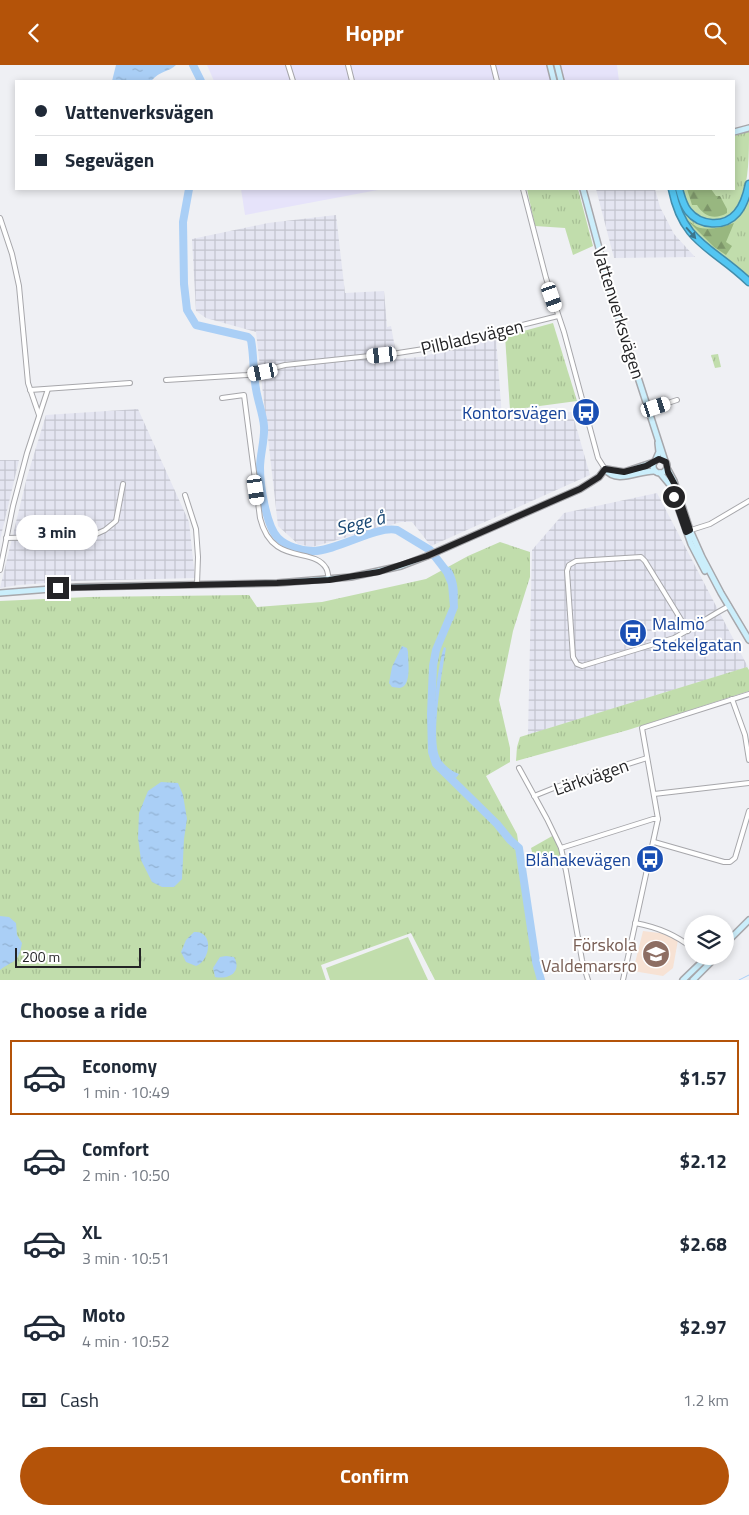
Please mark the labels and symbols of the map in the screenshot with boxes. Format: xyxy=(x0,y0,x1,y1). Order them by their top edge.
one-way arrow xyxy=(685,227,696,239)
street label: Vattenverksvägen xyxy=(586,244,652,382)
car xyxy=(540,280,563,314)
street label: Pilbladsvägen xyxy=(418,312,526,362)
car xyxy=(366,346,397,364)
car xyxy=(246,362,279,382)
car xyxy=(639,395,672,419)
bus stop icon: Kontorsvägen xyxy=(571,397,601,427)
place label: Kontorsvägen xyxy=(462,399,567,426)
car xyxy=(246,474,265,506)
route start xyxy=(663,486,685,508)
water label: Sege å xyxy=(332,502,389,542)
callout: 3 min xyxy=(17,515,99,551)
route end xyxy=(47,577,69,599)
place label: Malmö Stekelgatan xyxy=(652,610,742,658)
bus stop icon: Malmö Stekelgatan xyxy=(618,618,648,648)
street label: Lärkvägen xyxy=(550,752,632,802)
bus stop icon: Blåhakevägen xyxy=(635,844,665,874)
place label: Blåhakevägen xyxy=(525,846,631,873)
place label: Förskola Valdemarsro xyxy=(541,931,637,979)
school or university icon: Förskola Valdemarsro xyxy=(641,939,671,969)
scale bar xyxy=(15,945,141,968)

